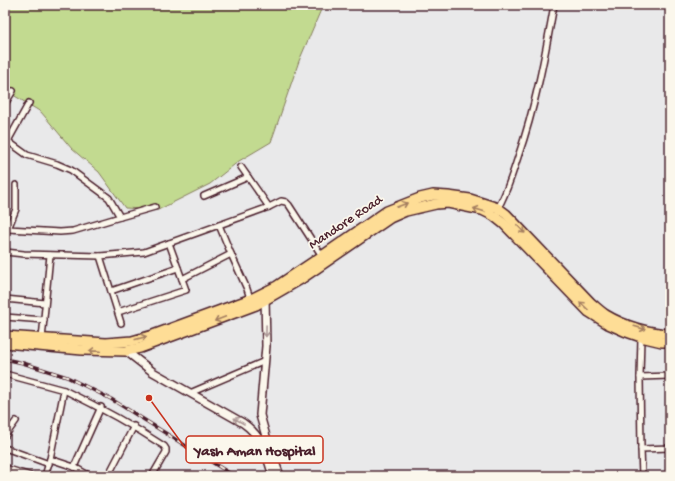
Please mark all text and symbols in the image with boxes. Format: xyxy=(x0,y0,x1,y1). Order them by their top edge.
street label: Mandore Road xyxy=(306,191,388,254)
one-way arrow xyxy=(396,200,408,208)
one-way arrow xyxy=(472,206,485,213)
one-way arrow xyxy=(516,224,526,234)
one-way arrow xyxy=(579,301,589,311)
one-way arrow xyxy=(214,315,226,323)
one-way arrow xyxy=(262,324,270,337)
one-way arrow xyxy=(634,325,647,332)
one-way arrow xyxy=(134,334,147,341)
one-way arrow xyxy=(89,347,102,355)
one-way arrow xyxy=(233,417,245,425)
callout: Yash Aman Hospital xyxy=(186,436,323,463)
text: Yash Aman Hospital xyxy=(192,443,316,461)

